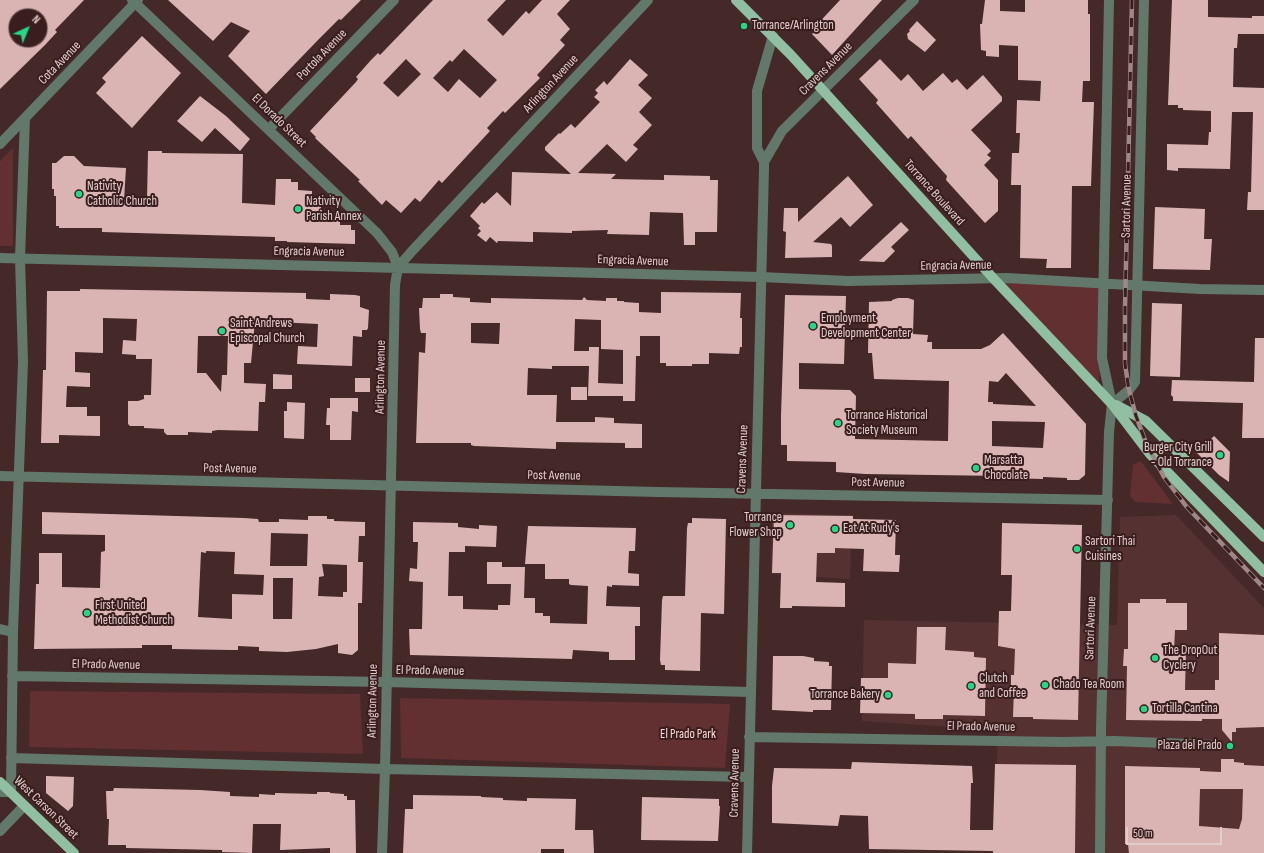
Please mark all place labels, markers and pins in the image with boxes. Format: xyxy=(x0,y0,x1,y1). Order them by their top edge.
place label: Torrance/Arlington xyxy=(752,18,834,34)
marker: Torrance/Arlington xyxy=(739,21,749,31)
place label: Nativity Catholic Church xyxy=(87,179,157,210)
marker: Nativity Catholic Church xyxy=(74,189,84,199)
place label: Nativity Parish Annex xyxy=(306,194,362,225)
marker: Nativity Parish Annex xyxy=(293,204,303,214)
place label: Employment Development Center xyxy=(821,311,911,342)
place label: Saint Andrews Episcopal Church xyxy=(230,316,305,347)
marker: Employment Development Center xyxy=(808,321,818,331)
marker: Saint Andrews Episcopal Church xyxy=(217,326,227,336)
place label: Torrance Historical Society Museum xyxy=(846,408,928,439)
marker: Torrance Historical Society Museum xyxy=(833,418,843,428)
place label: Burger City Grill - Old Torrance xyxy=(1144,440,1212,471)
marker: Burger City Grill - Old Torrance xyxy=(1215,450,1225,460)
place label: Marsatta Chocolate xyxy=(984,453,1028,484)
marker: Marsatta Chocolate xyxy=(971,463,981,473)
place label: Torrance Flower Shop xyxy=(729,510,782,541)
marker: Torrance Flower Shop xyxy=(785,520,795,530)
place label: Eat At Rudy's xyxy=(843,521,899,537)
marker: Eat At Rudy's xyxy=(830,524,840,534)
place label: Sartori Thai Cuisines xyxy=(1085,534,1135,565)
marker: Sartori Thai Cuisines xyxy=(1072,544,1082,554)
place label: First United Methodist Church xyxy=(95,598,173,629)
marker: First United Methodist Church xyxy=(82,608,92,618)
place label: The DropOut Cyclery xyxy=(1163,643,1218,674)
marker: The DropOut Cyclery xyxy=(1150,653,1160,663)
place label: Clutch and Coffee xyxy=(979,671,1026,702)
place label: Chado Tea Room xyxy=(1053,677,1124,693)
marker: Chado Tea Room xyxy=(1040,680,1050,690)
marker: Clutch and Coffee xyxy=(966,681,976,691)
place label: Torrance Bakery xyxy=(810,687,880,703)
marker: Torrance Bakery xyxy=(883,690,893,700)
place label: Tortilla Cantina xyxy=(1152,701,1218,717)
marker: Tortilla Cantina xyxy=(1139,704,1149,714)
place label: Plaza del Prado xyxy=(1157,738,1222,754)
marker: Plaza del Prado xyxy=(1225,741,1235,751)

